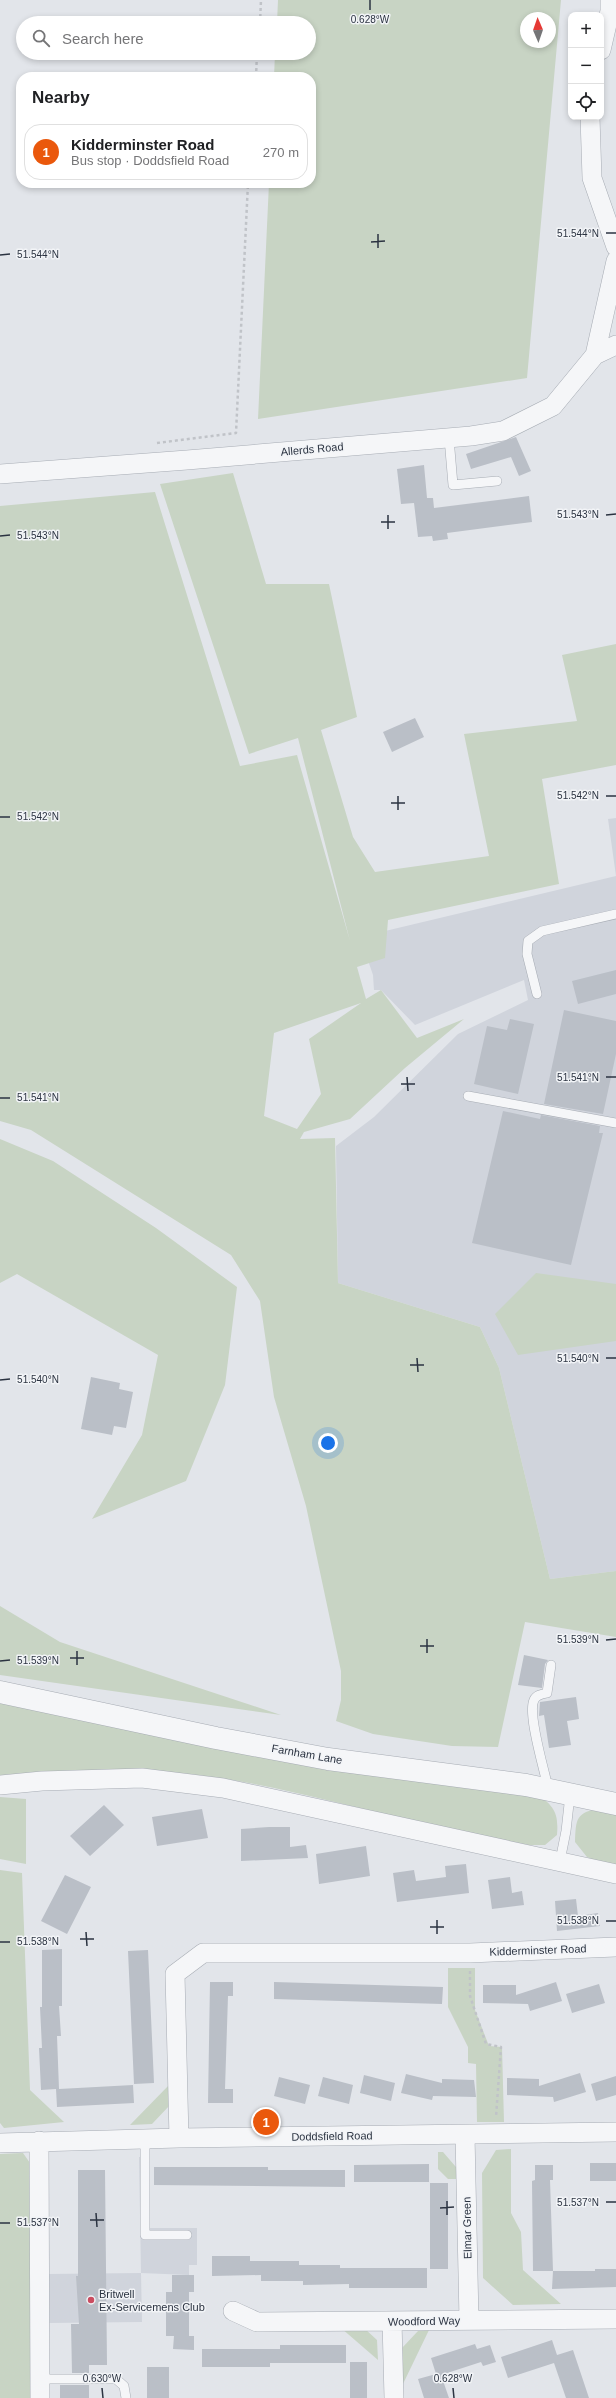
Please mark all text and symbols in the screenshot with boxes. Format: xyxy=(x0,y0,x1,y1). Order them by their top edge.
north arrow xyxy=(520,12,556,48)
map controls xyxy=(568,12,604,120)
button: + xyxy=(568,12,604,48)
text: 0.628°W xyxy=(351,14,390,25)
search box xyxy=(16,16,316,60)
icon: search xyxy=(30,27,52,49)
text: Search here xyxy=(62,30,144,47)
button: − xyxy=(568,48,604,84)
button: locate xyxy=(568,84,604,120)
text: Nearby xyxy=(32,88,90,107)
text: Kidderminster Road xyxy=(71,136,214,153)
text: 1 xyxy=(42,145,50,160)
text: 270 m xyxy=(263,145,299,160)
text: Bus stop · Doddsfield Road xyxy=(71,153,229,168)
text: 51.544°N xyxy=(557,228,599,239)
text: 51.544°N xyxy=(17,249,59,260)
street label: Allerds Road xyxy=(280,440,344,458)
text: 51.543°N xyxy=(557,509,599,520)
text: 51.543°N xyxy=(17,530,59,541)
text: 51.542°N xyxy=(557,790,599,801)
text: 51.542°N xyxy=(17,811,59,822)
text: 51.541°N xyxy=(557,1072,599,1083)
text: 51.541°N xyxy=(17,1092,59,1103)
text: 51.540°N xyxy=(557,1353,599,1364)
text: 51.540°N xyxy=(17,1374,59,1385)
your location xyxy=(318,1433,338,1453)
text: 51.539°N xyxy=(557,1634,599,1645)
text: 51.539°N xyxy=(17,1655,59,1666)
street label: Farnham Lane xyxy=(271,1742,343,1766)
text: 51.538°N xyxy=(557,1915,599,1926)
text: 51.538°N xyxy=(17,1936,59,1947)
street label: Kidderminster Road xyxy=(489,1942,587,1958)
pin: 1 xyxy=(253,2107,279,2137)
street label: Doddsfield Road xyxy=(291,2129,373,2143)
street label: Elmar Green xyxy=(460,2197,474,2259)
text: 51.537°N xyxy=(557,2197,599,2208)
text: 51.537°N xyxy=(17,2217,59,2228)
place label: Britwell Ex-Servicemens Club xyxy=(99,2288,205,2313)
marker: Britwell Ex-Servicemens Club xyxy=(86,2295,96,2305)
street label: Woodford Way xyxy=(388,2314,461,2328)
text: 0.630°W xyxy=(83,2373,122,2384)
text: 0.628°W xyxy=(434,2373,473,2384)

